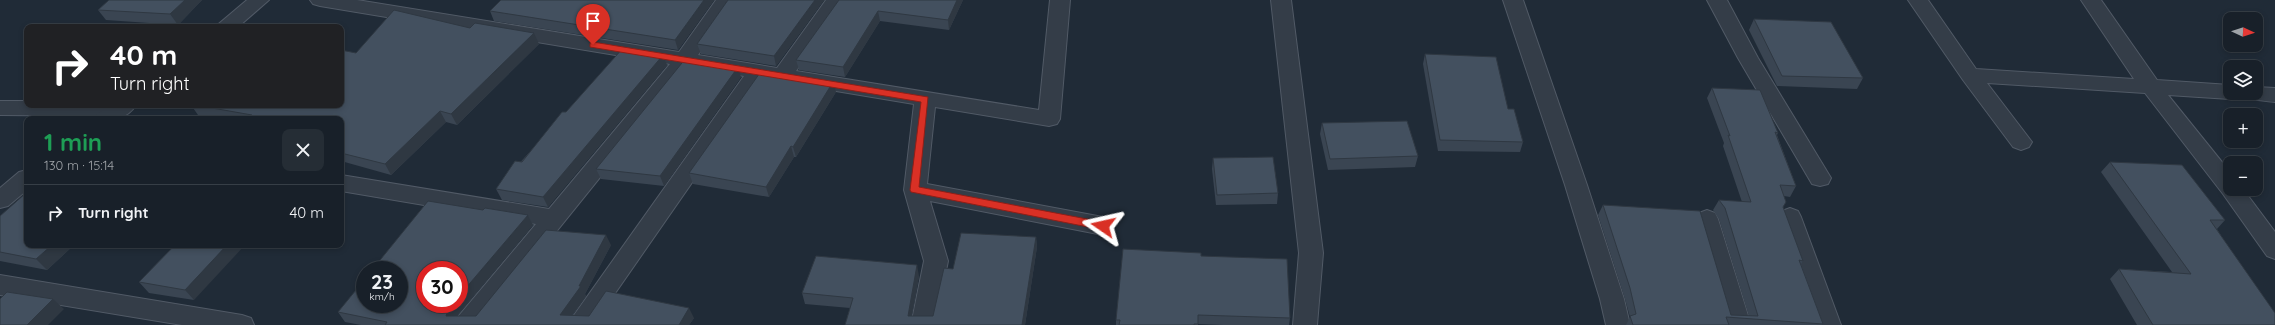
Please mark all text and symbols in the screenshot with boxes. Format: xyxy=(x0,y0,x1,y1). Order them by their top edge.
pin xyxy=(576,4,610,45)
icon: arrive xyxy=(582,10,604,32)
north arrow xyxy=(2223,12,2263,52)
map controls xyxy=(2223,12,2263,196)
text: 40 m xyxy=(110,37,177,72)
icon: right xyxy=(44,40,96,92)
button: layers xyxy=(2223,60,2263,100)
text: Turn right xyxy=(110,72,190,95)
button: + xyxy=(2223,108,2263,148)
text: 1 min xyxy=(44,127,102,157)
button: close xyxy=(282,129,324,171)
button: − xyxy=(2223,156,2263,196)
text: 130 m · 15:14 xyxy=(44,157,114,173)
icon: right xyxy=(44,202,66,224)
text: Turn right xyxy=(78,203,149,222)
text: 40 m xyxy=(289,203,324,222)
position arrow xyxy=(1082,205,1124,247)
speed limit sign: 30 xyxy=(416,261,468,313)
text: 23 xyxy=(371,269,393,294)
text: km/h xyxy=(369,290,395,303)

